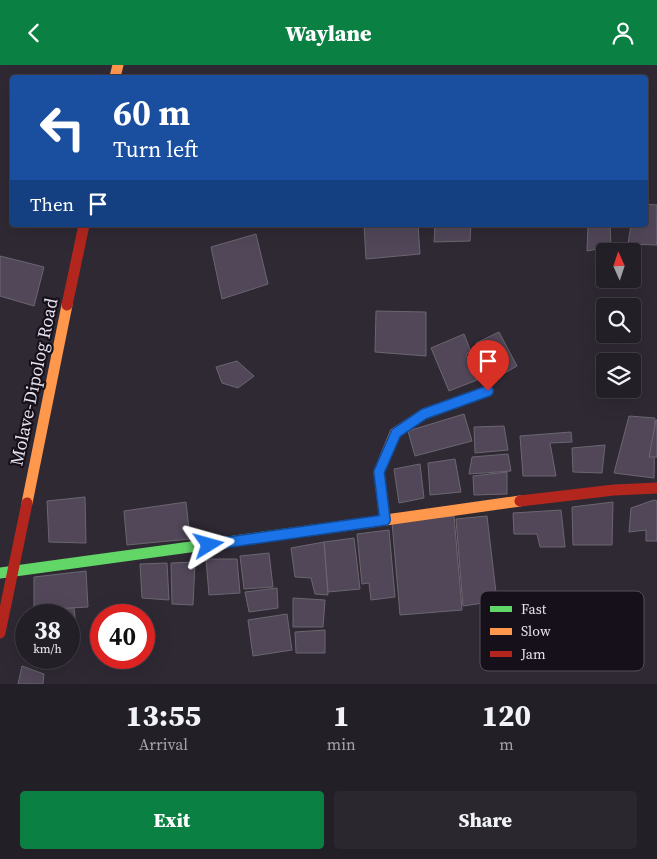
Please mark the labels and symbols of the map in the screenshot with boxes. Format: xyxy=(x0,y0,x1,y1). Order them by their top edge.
north arrow xyxy=(596,243,641,287)
street label: Molave-Dipolog Road xyxy=(4,296,64,468)
pin xyxy=(467,340,509,391)
position arrow xyxy=(182,518,234,570)
legend xyxy=(480,591,644,671)
text: Fast xyxy=(521,599,547,619)
speed limit sign: 40 xyxy=(90,604,155,669)
text: Slow xyxy=(521,621,551,641)
text: Jam xyxy=(520,644,546,664)

